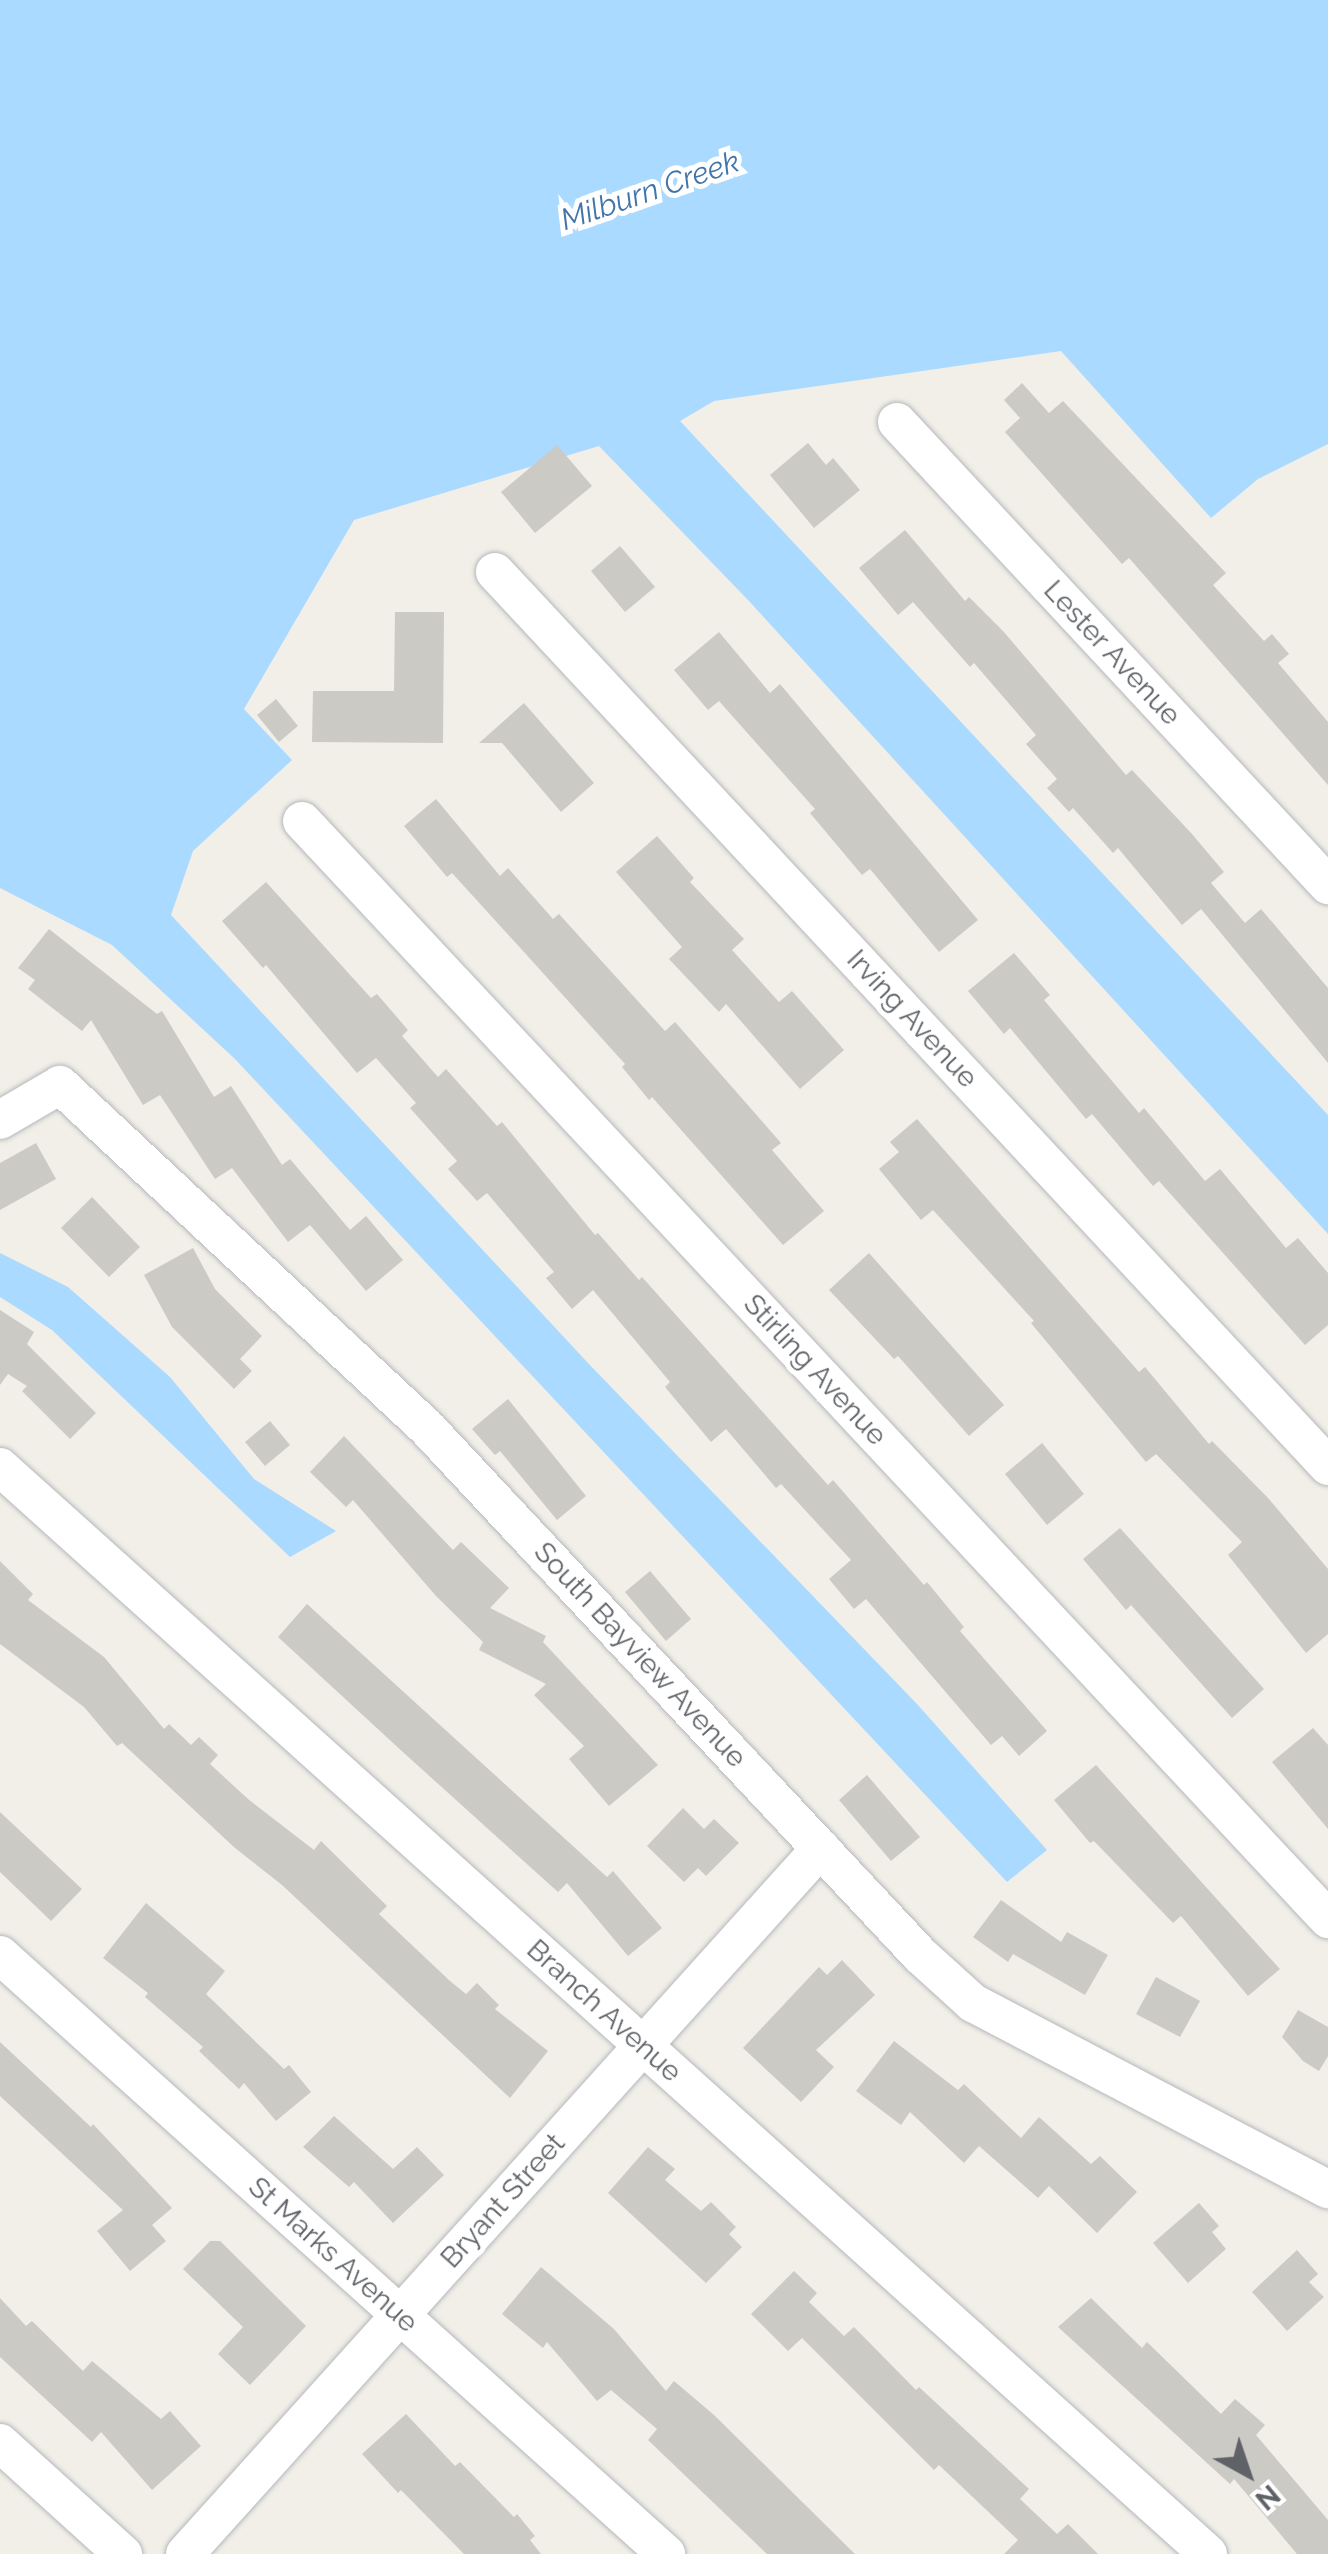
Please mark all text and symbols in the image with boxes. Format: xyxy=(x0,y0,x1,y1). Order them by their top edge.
water label: Milburn Creek xyxy=(556,144,744,238)
street label: Lester Avenue xyxy=(1036,573,1188,733)
street label: Irving Avenue xyxy=(839,943,985,1095)
street label: Stirling Avenue xyxy=(736,1287,894,1453)
street label: South Bayview Avenue xyxy=(526,1535,754,1775)
street label: Branch Avenue xyxy=(520,1933,688,2089)
street label: Bryant Street xyxy=(434,2127,572,2275)
street label: St Marks Avenue xyxy=(241,2170,425,2340)
north arrow xyxy=(1198,2424,1298,2524)
text: N xyxy=(1249,2478,1286,2517)

